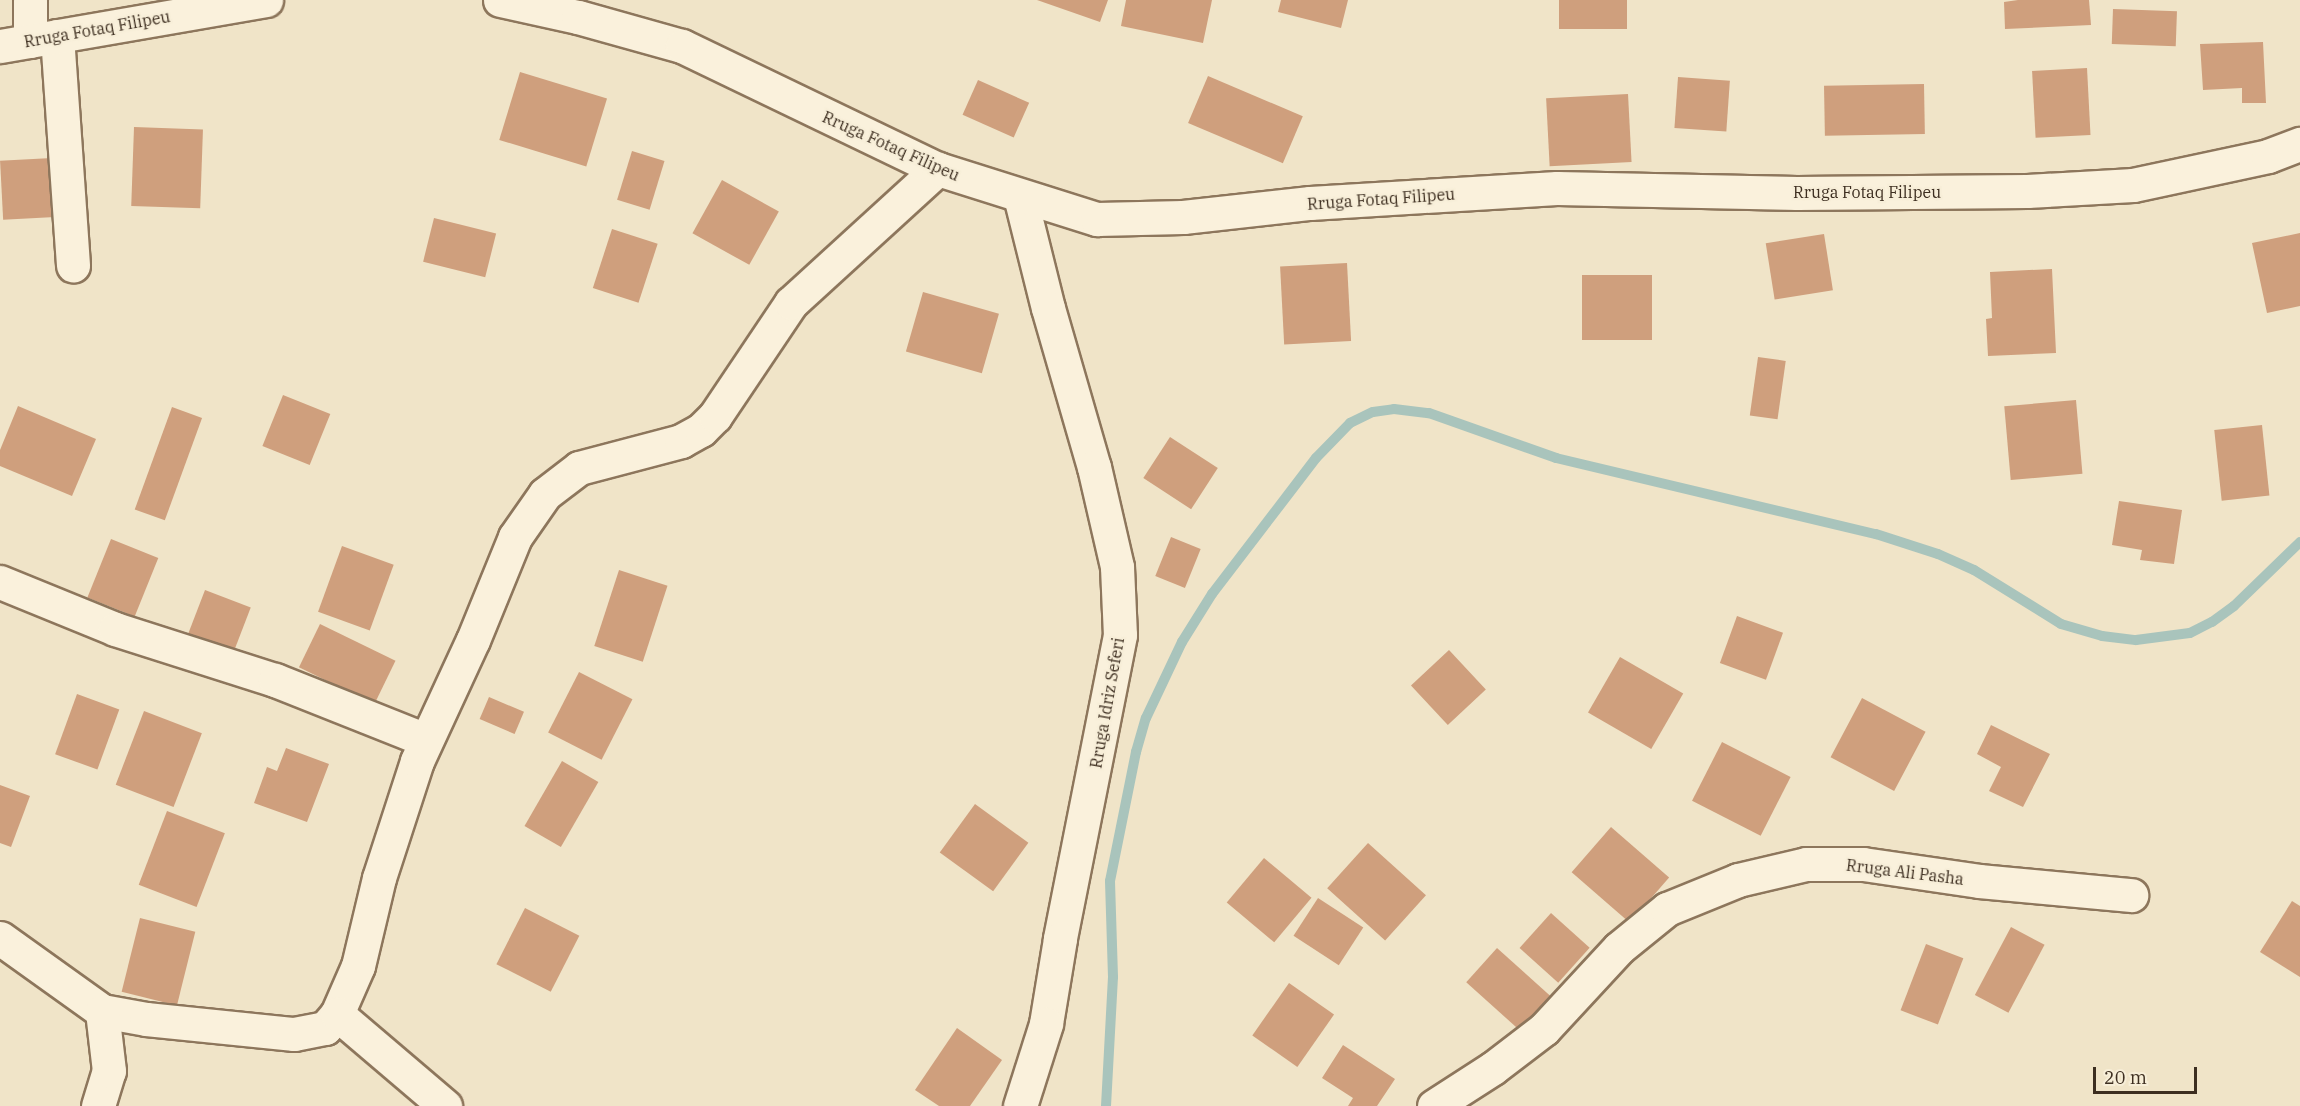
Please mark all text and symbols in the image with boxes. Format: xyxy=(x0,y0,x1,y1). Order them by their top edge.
street label: Rruga Fotaq Filipeu xyxy=(22,7,172,51)
street label: Rruga Fotaq Filipeu xyxy=(819,107,963,185)
street label: Rruga Fotaq Filipeu xyxy=(1793,182,1941,202)
street label: Rruga Fotaq Filipeu xyxy=(1306,184,1456,214)
street label: Rruga Idriz Seferi xyxy=(1086,636,1128,770)
street label: Rruga Ali Pasha xyxy=(1845,855,1965,889)
scale bar xyxy=(2096,1055,2200,1093)
text: 20 m xyxy=(2104,1066,2147,1089)

